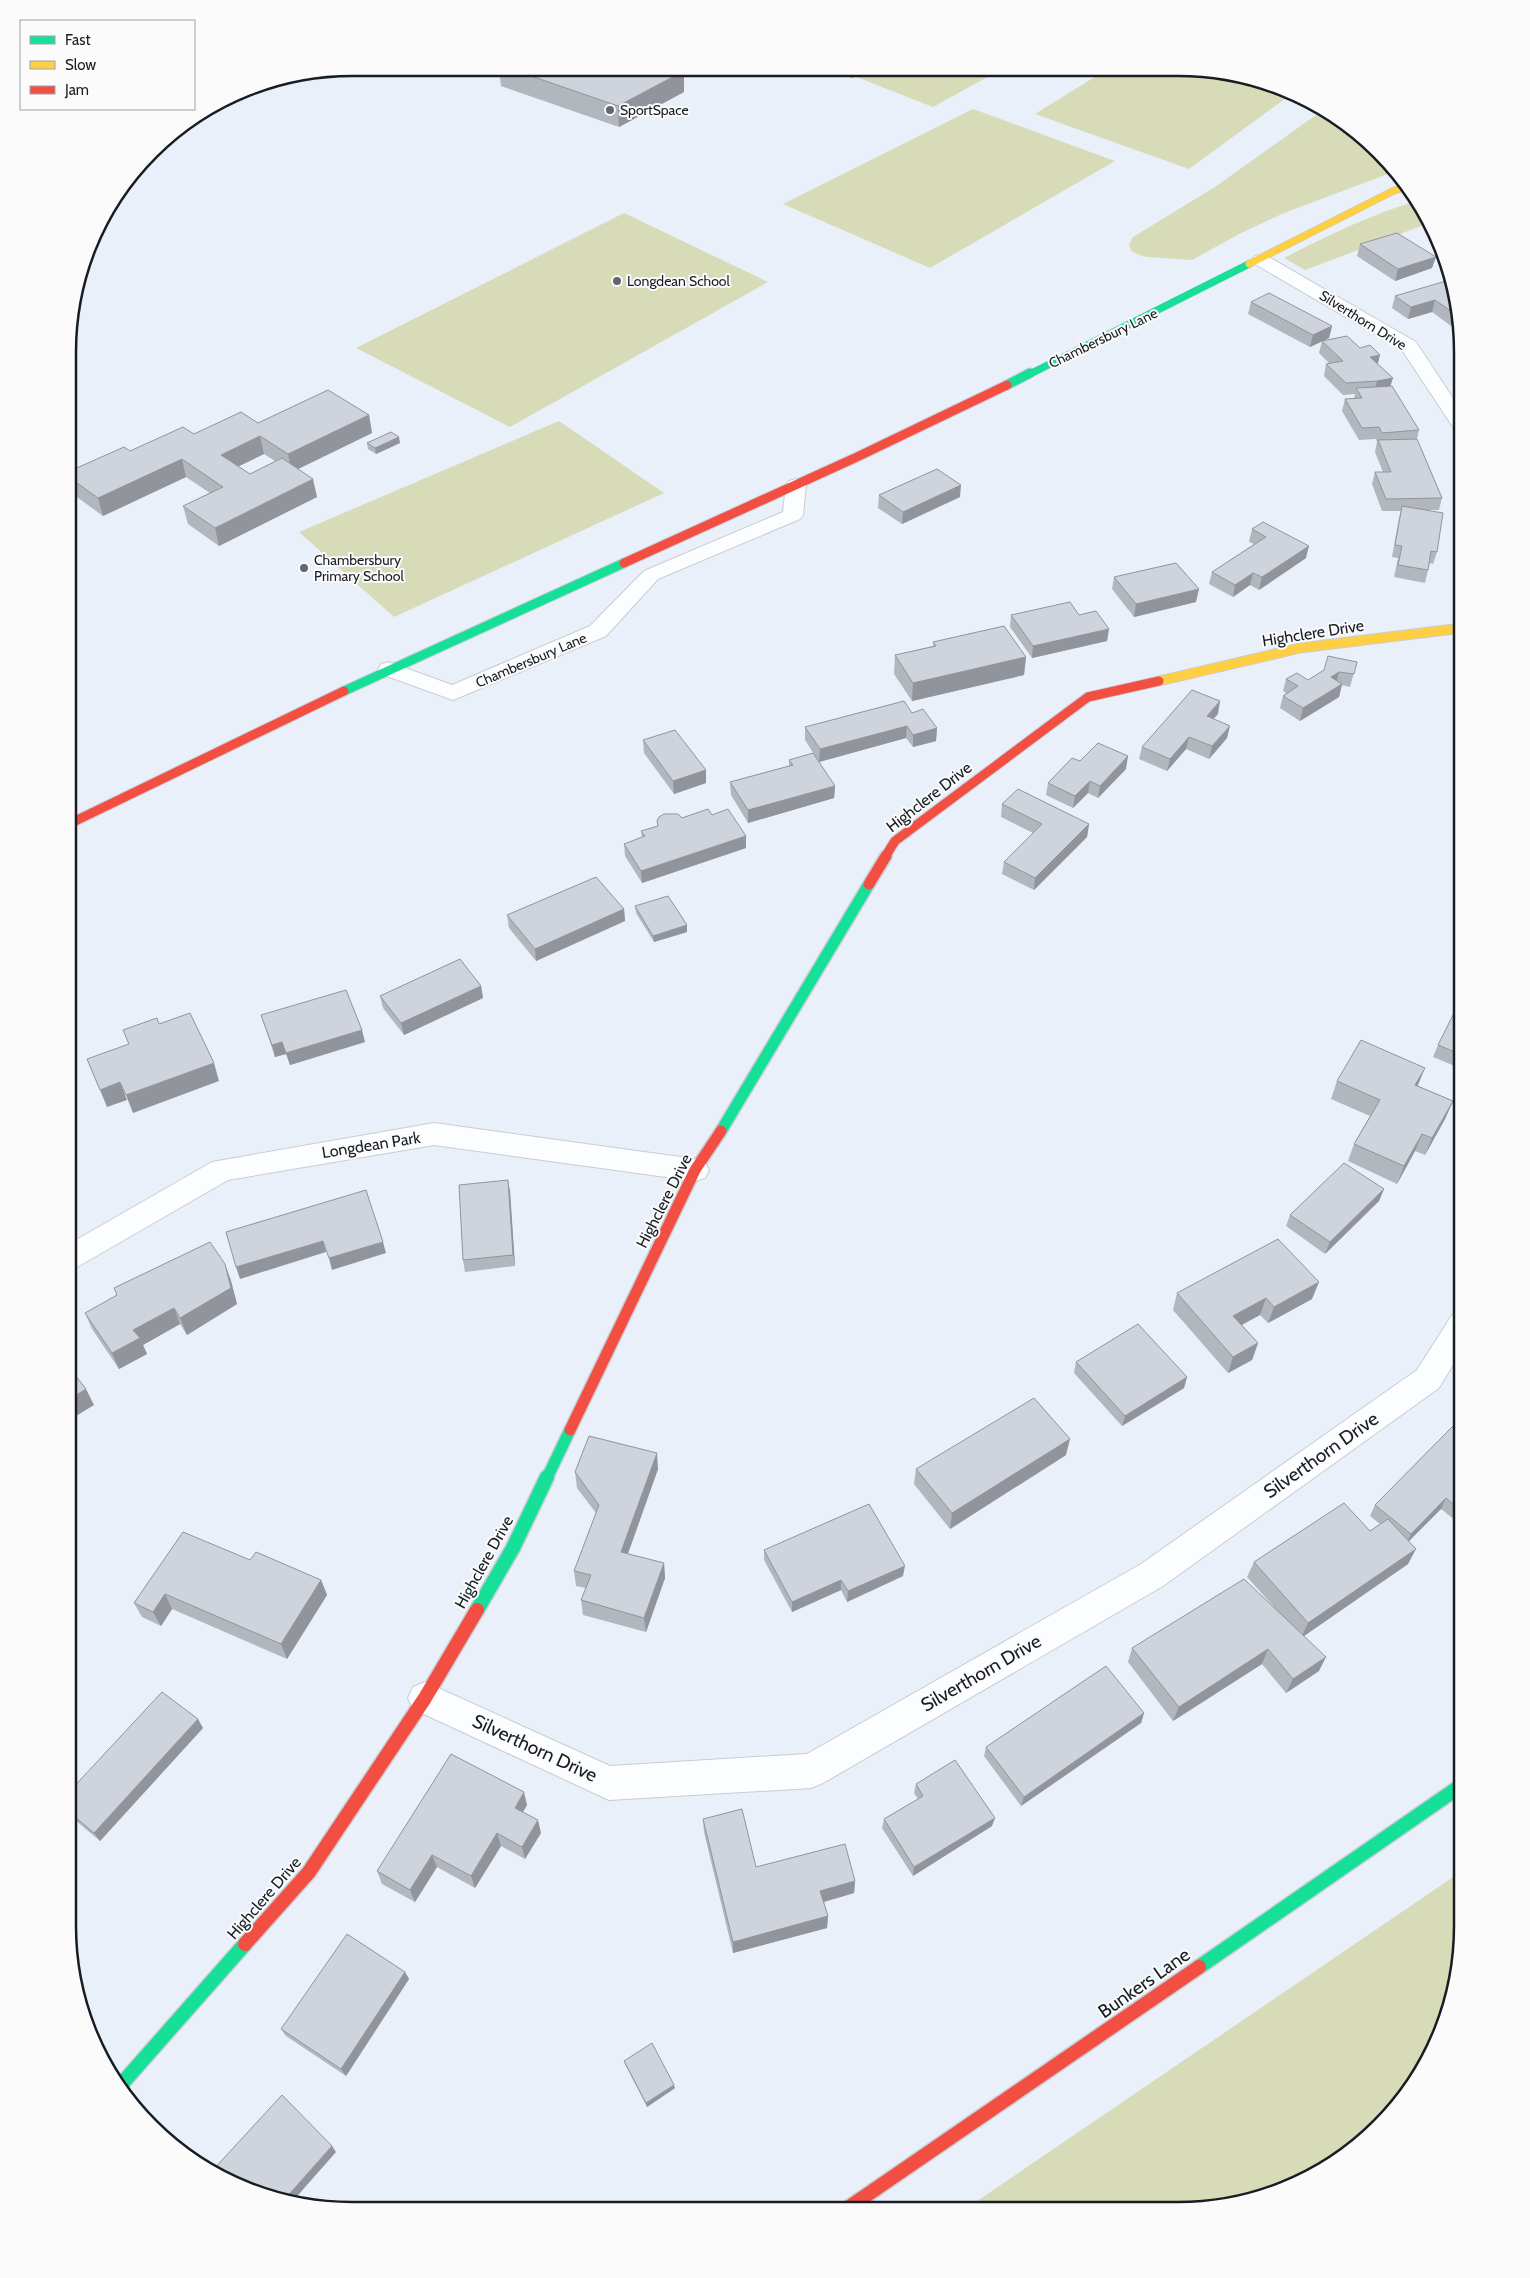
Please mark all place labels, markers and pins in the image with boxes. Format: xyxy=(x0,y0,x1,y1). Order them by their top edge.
place label: SportSpace xyxy=(620,101,689,119)
marker: SportSpace xyxy=(604,104,616,116)
place label: Longdean School xyxy=(627,272,731,290)
marker: Longdean School xyxy=(611,275,623,287)
place label: Chambersbury Primary School xyxy=(314,551,404,585)
marker: Chambersbury Primary School xyxy=(298,562,310,574)

